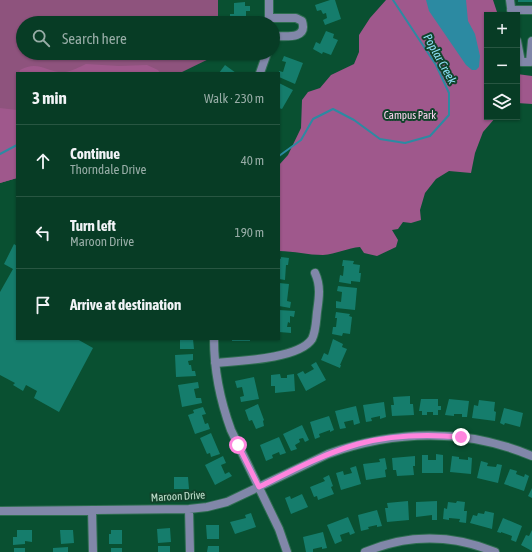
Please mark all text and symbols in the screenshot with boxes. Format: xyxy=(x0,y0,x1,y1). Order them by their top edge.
map controls xyxy=(484,12,520,120)
button: + xyxy=(484,12,520,48)
search box xyxy=(16,16,280,60)
icon: search xyxy=(30,27,52,49)
text: Search here xyxy=(62,30,127,47)
water label: Poplar Creek xyxy=(420,31,460,87)
button: − xyxy=(484,48,520,84)
button: layers xyxy=(484,84,520,120)
text: 3 min xyxy=(32,88,67,108)
text: Walk · 230 m xyxy=(204,91,264,106)
park label: Campus Park xyxy=(384,109,436,121)
text: Continue xyxy=(70,145,120,162)
icon: ahead xyxy=(32,150,54,172)
text: 40 m xyxy=(241,153,264,168)
text: Thorndale Drive xyxy=(70,162,146,177)
text: Turn left xyxy=(70,217,116,234)
icon: left xyxy=(32,222,54,244)
text: 190 m xyxy=(235,225,264,240)
text: Maroon Drive xyxy=(70,234,134,249)
icon: arrive xyxy=(32,294,54,316)
text: Arrive at destination xyxy=(70,296,181,313)
route end xyxy=(452,428,470,446)
route start xyxy=(229,436,247,454)
street label: Maroon Drive xyxy=(151,489,205,503)

